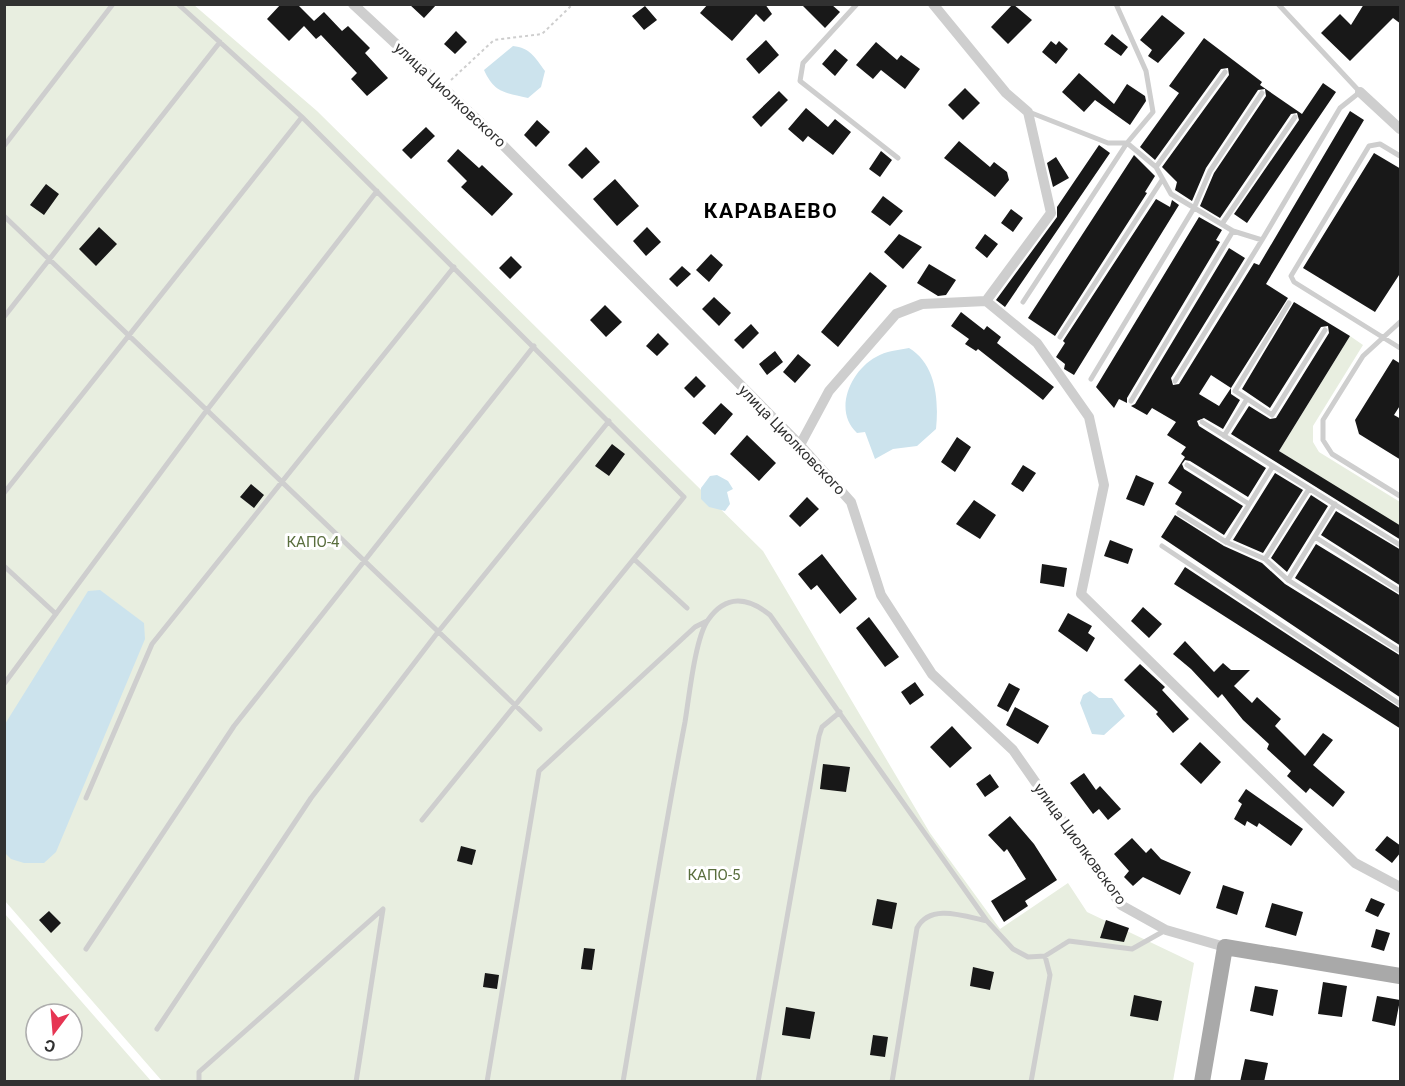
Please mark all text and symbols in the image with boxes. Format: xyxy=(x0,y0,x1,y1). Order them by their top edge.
street label: улица Циолковского xyxy=(391,39,509,151)
district label: КАРАВАЕВО xyxy=(704,199,838,223)
street label: улица Циолковского xyxy=(735,381,849,499)
park label: КАПО-4 xyxy=(286,533,340,551)
street label: улица Циолковского xyxy=(1030,780,1130,908)
park label: КАПО-5 xyxy=(687,866,741,884)
north arrow xyxy=(24,1002,84,1062)
text: С xyxy=(42,1035,58,1057)

